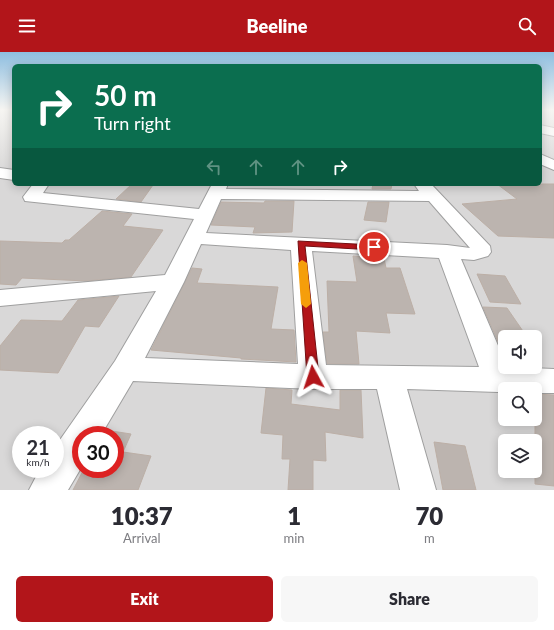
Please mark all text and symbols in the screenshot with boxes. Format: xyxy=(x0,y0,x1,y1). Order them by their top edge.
icon: menu xyxy=(16,15,38,37)
text: Beeline xyxy=(247,15,307,37)
icon: search xyxy=(516,15,538,37)
text: 50 m xyxy=(94,78,157,112)
icon: right xyxy=(28,80,80,132)
text: Turn right xyxy=(94,112,171,134)
icon: left xyxy=(203,156,225,178)
icon: ahead xyxy=(245,156,267,178)
icon: ahead xyxy=(287,156,309,178)
icon: right xyxy=(329,156,351,178)
pin xyxy=(357,230,391,264)
icon: arrive xyxy=(363,236,385,258)
map controls xyxy=(498,330,542,478)
button: sound xyxy=(498,330,542,374)
position arrow xyxy=(292,356,334,398)
button: search xyxy=(498,382,542,426)
speed limit sign: 30 xyxy=(72,426,124,478)
button: layers xyxy=(498,434,542,478)
text: 21 xyxy=(26,435,50,459)
text: km/h xyxy=(26,456,50,468)
text: 10:37 xyxy=(111,501,173,530)
text: 1 xyxy=(287,501,301,530)
text: 70 xyxy=(415,501,443,530)
text: Arrival xyxy=(123,530,161,546)
text: min xyxy=(284,530,305,546)
text: m xyxy=(424,530,435,546)
button: Exit xyxy=(16,576,273,622)
button: Share xyxy=(281,576,538,622)

